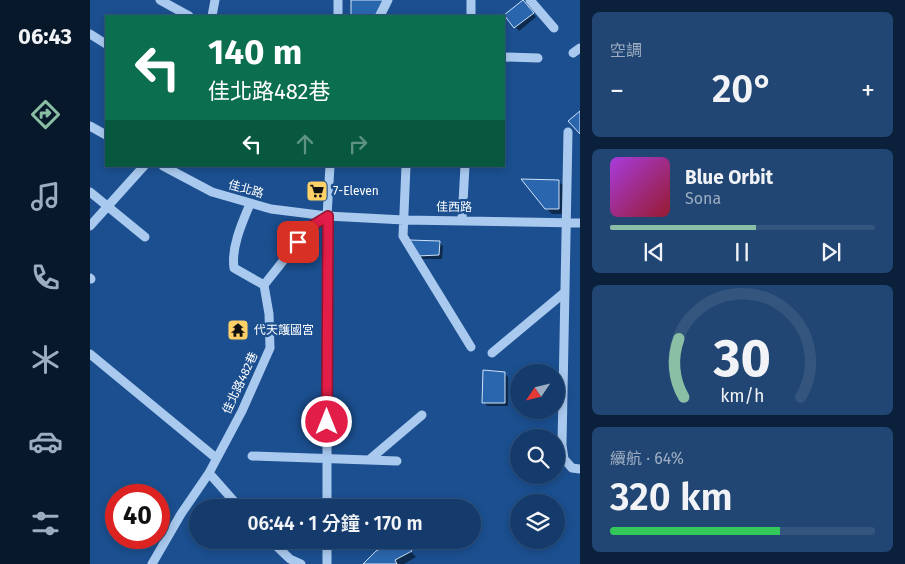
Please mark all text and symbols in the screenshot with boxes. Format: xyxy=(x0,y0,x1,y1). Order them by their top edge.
text: 06:43 xyxy=(18,23,72,50)
text: 140 m xyxy=(208,31,302,73)
icon: left xyxy=(125,35,190,100)
text: 空調 xyxy=(610,41,642,60)
text: 20° xyxy=(712,66,773,112)
text: − xyxy=(610,74,624,107)
text: + xyxy=(861,74,875,107)
text: 佳北路482巷 xyxy=(208,78,331,105)
icon: directions xyxy=(28,97,63,132)
icon: left xyxy=(238,130,266,158)
icon: ahead xyxy=(291,130,319,158)
icon: right xyxy=(344,130,372,158)
text: Blue Orbit xyxy=(685,166,773,189)
street label: 佳北路 xyxy=(227,177,265,201)
icon: music xyxy=(28,179,63,214)
supermarket icon: 7-Eleven xyxy=(305,179,329,203)
place label: 7-Eleven xyxy=(333,184,379,198)
text: Sona xyxy=(685,189,721,208)
street label: 佳西路 xyxy=(436,200,472,214)
pin xyxy=(277,221,319,263)
icon: arrive xyxy=(284,228,312,256)
icon: previous xyxy=(640,238,668,266)
icon: pause xyxy=(728,238,756,266)
icon: next xyxy=(817,238,845,266)
icon: phone xyxy=(28,260,63,295)
temple icon: 代天護國宮 xyxy=(226,318,250,342)
place label: 代天護國宮 xyxy=(254,323,314,337)
text: 30 xyxy=(713,327,771,390)
icon: climate xyxy=(28,342,63,377)
street label: 佳北路482巷 xyxy=(220,350,260,416)
north arrow xyxy=(510,364,565,419)
map controls xyxy=(510,364,565,549)
text: km/h xyxy=(720,385,765,407)
position arrow xyxy=(300,395,352,447)
icon: car xyxy=(28,424,63,459)
button: search xyxy=(510,429,565,484)
text: 續航 · 64% xyxy=(610,449,684,468)
text: 320 km xyxy=(610,474,733,520)
speed limit sign: 40 xyxy=(105,484,170,549)
button: layers xyxy=(510,494,565,549)
icon: filters xyxy=(28,506,63,541)
text: 06:44 · 1 分鐘 · 170 m xyxy=(247,512,423,535)

